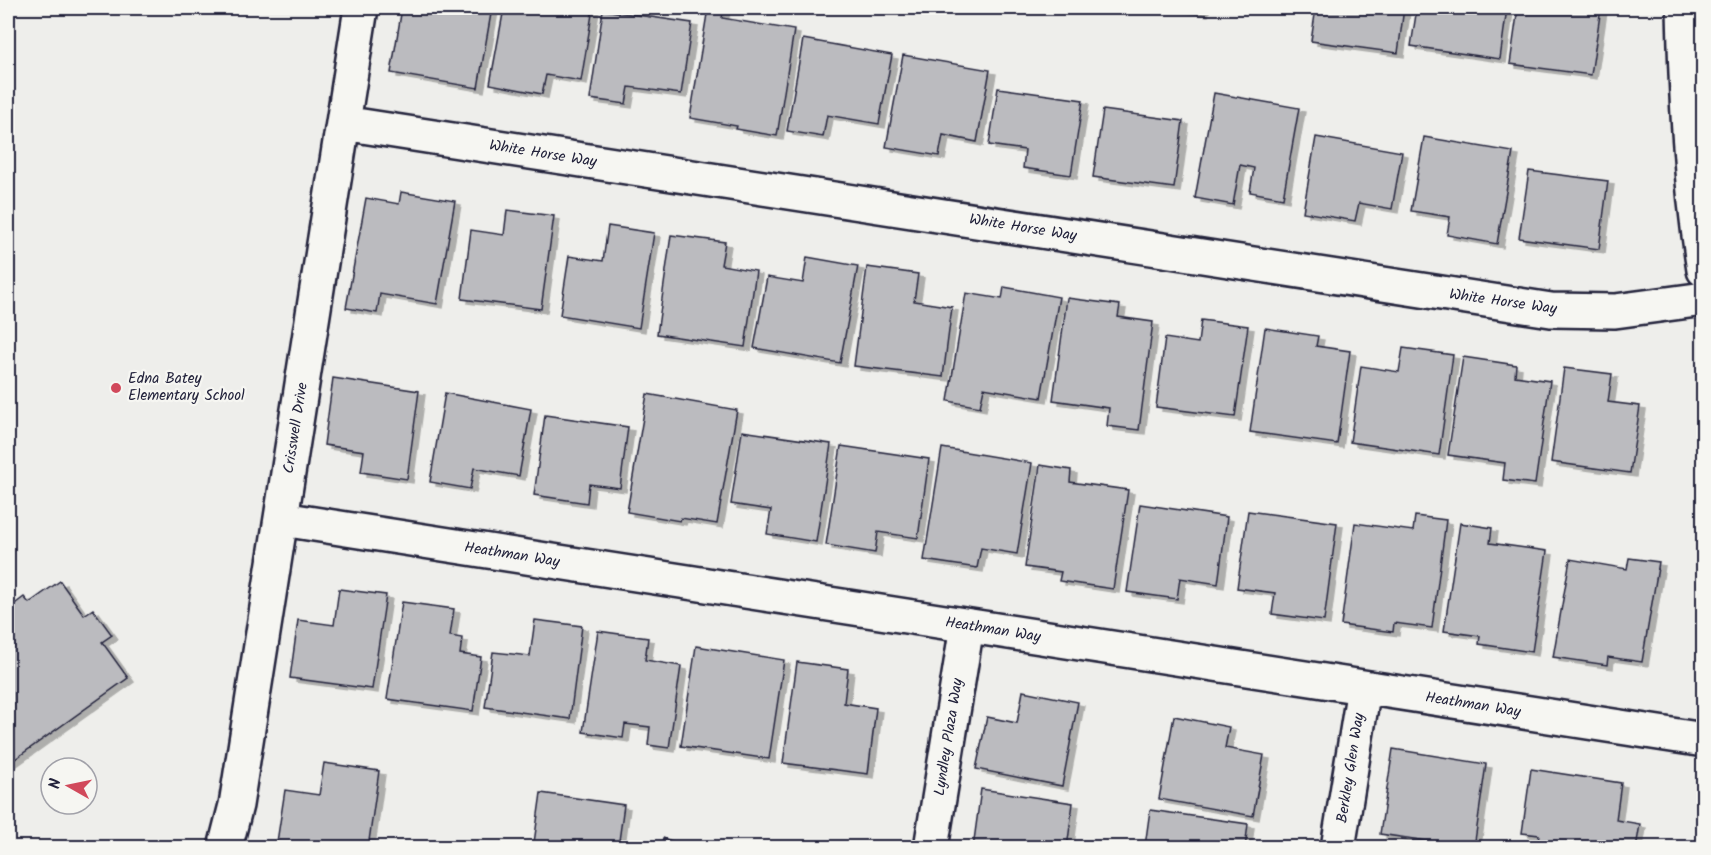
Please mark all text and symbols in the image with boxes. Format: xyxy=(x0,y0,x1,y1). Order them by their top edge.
street label: White Horse Way xyxy=(487,134,599,175)
street label: White Horse Way xyxy=(967,208,1079,249)
street label: White Horse Way xyxy=(1448,283,1559,322)
place label: Edna Batey Elementary School xyxy=(128,367,245,408)
marker: Edna Batey Elementary School xyxy=(109,381,123,395)
street label: Crisswell Drive xyxy=(277,381,315,475)
street label: Heathman Way xyxy=(462,536,562,575)
street label: Heathman Way xyxy=(943,611,1043,650)
street label: Lyndley Plaza Way xyxy=(928,676,970,797)
street label: Heathman Way xyxy=(1423,686,1523,725)
street label: Berkley Glen Way xyxy=(1330,710,1372,825)
north arrow xyxy=(39,756,99,816)
text: N xyxy=(43,777,69,791)

